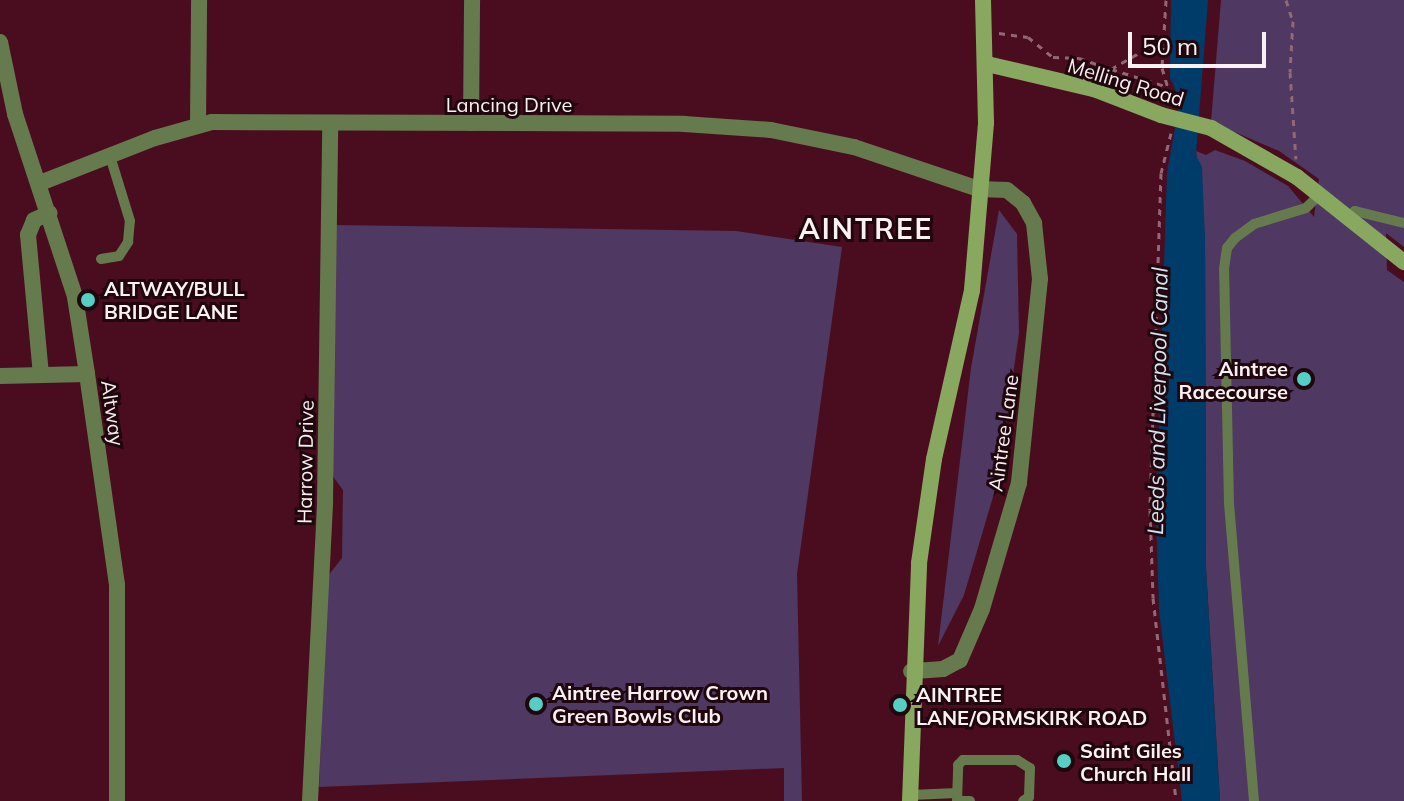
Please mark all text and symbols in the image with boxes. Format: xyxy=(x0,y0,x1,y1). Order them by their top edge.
scale bar xyxy=(1132,16,1270,66)
text: 50 m xyxy=(1142,31,1198,61)
street label: Melling Road xyxy=(1065,53,1187,111)
street label: Lancing Drive xyxy=(446,92,572,116)
district label: AINTREE xyxy=(799,212,933,246)
water label: Leeds and Liverpool Canal xyxy=(1142,267,1174,535)
place label: ALTWAY/BULL BRIDGE LANE xyxy=(104,276,245,323)
marker: ALTWAY/BULL BRIDGE LANE xyxy=(79,291,97,309)
place label: Aintree Racecourse xyxy=(1178,356,1288,403)
marker: Aintree Racecourse xyxy=(1295,370,1313,388)
street label: Aintree Lane xyxy=(983,373,1023,493)
street label: Altway xyxy=(97,379,129,447)
street label: Harrow Drive xyxy=(292,400,318,524)
place label: Aintree Harrow Crown Green Bowls Club xyxy=(552,680,768,727)
place label: AINTREE LANE/ORMSKIRK ROAD xyxy=(916,682,1147,729)
marker: Aintree Harrow Crown Green Bowls Club xyxy=(527,695,545,713)
marker: AINTREE LANE/ORMSKIRK ROAD xyxy=(891,696,909,714)
place label: Saint Giles Church Hall xyxy=(1080,738,1191,785)
marker: Saint Giles Church Hall xyxy=(1055,752,1073,770)

